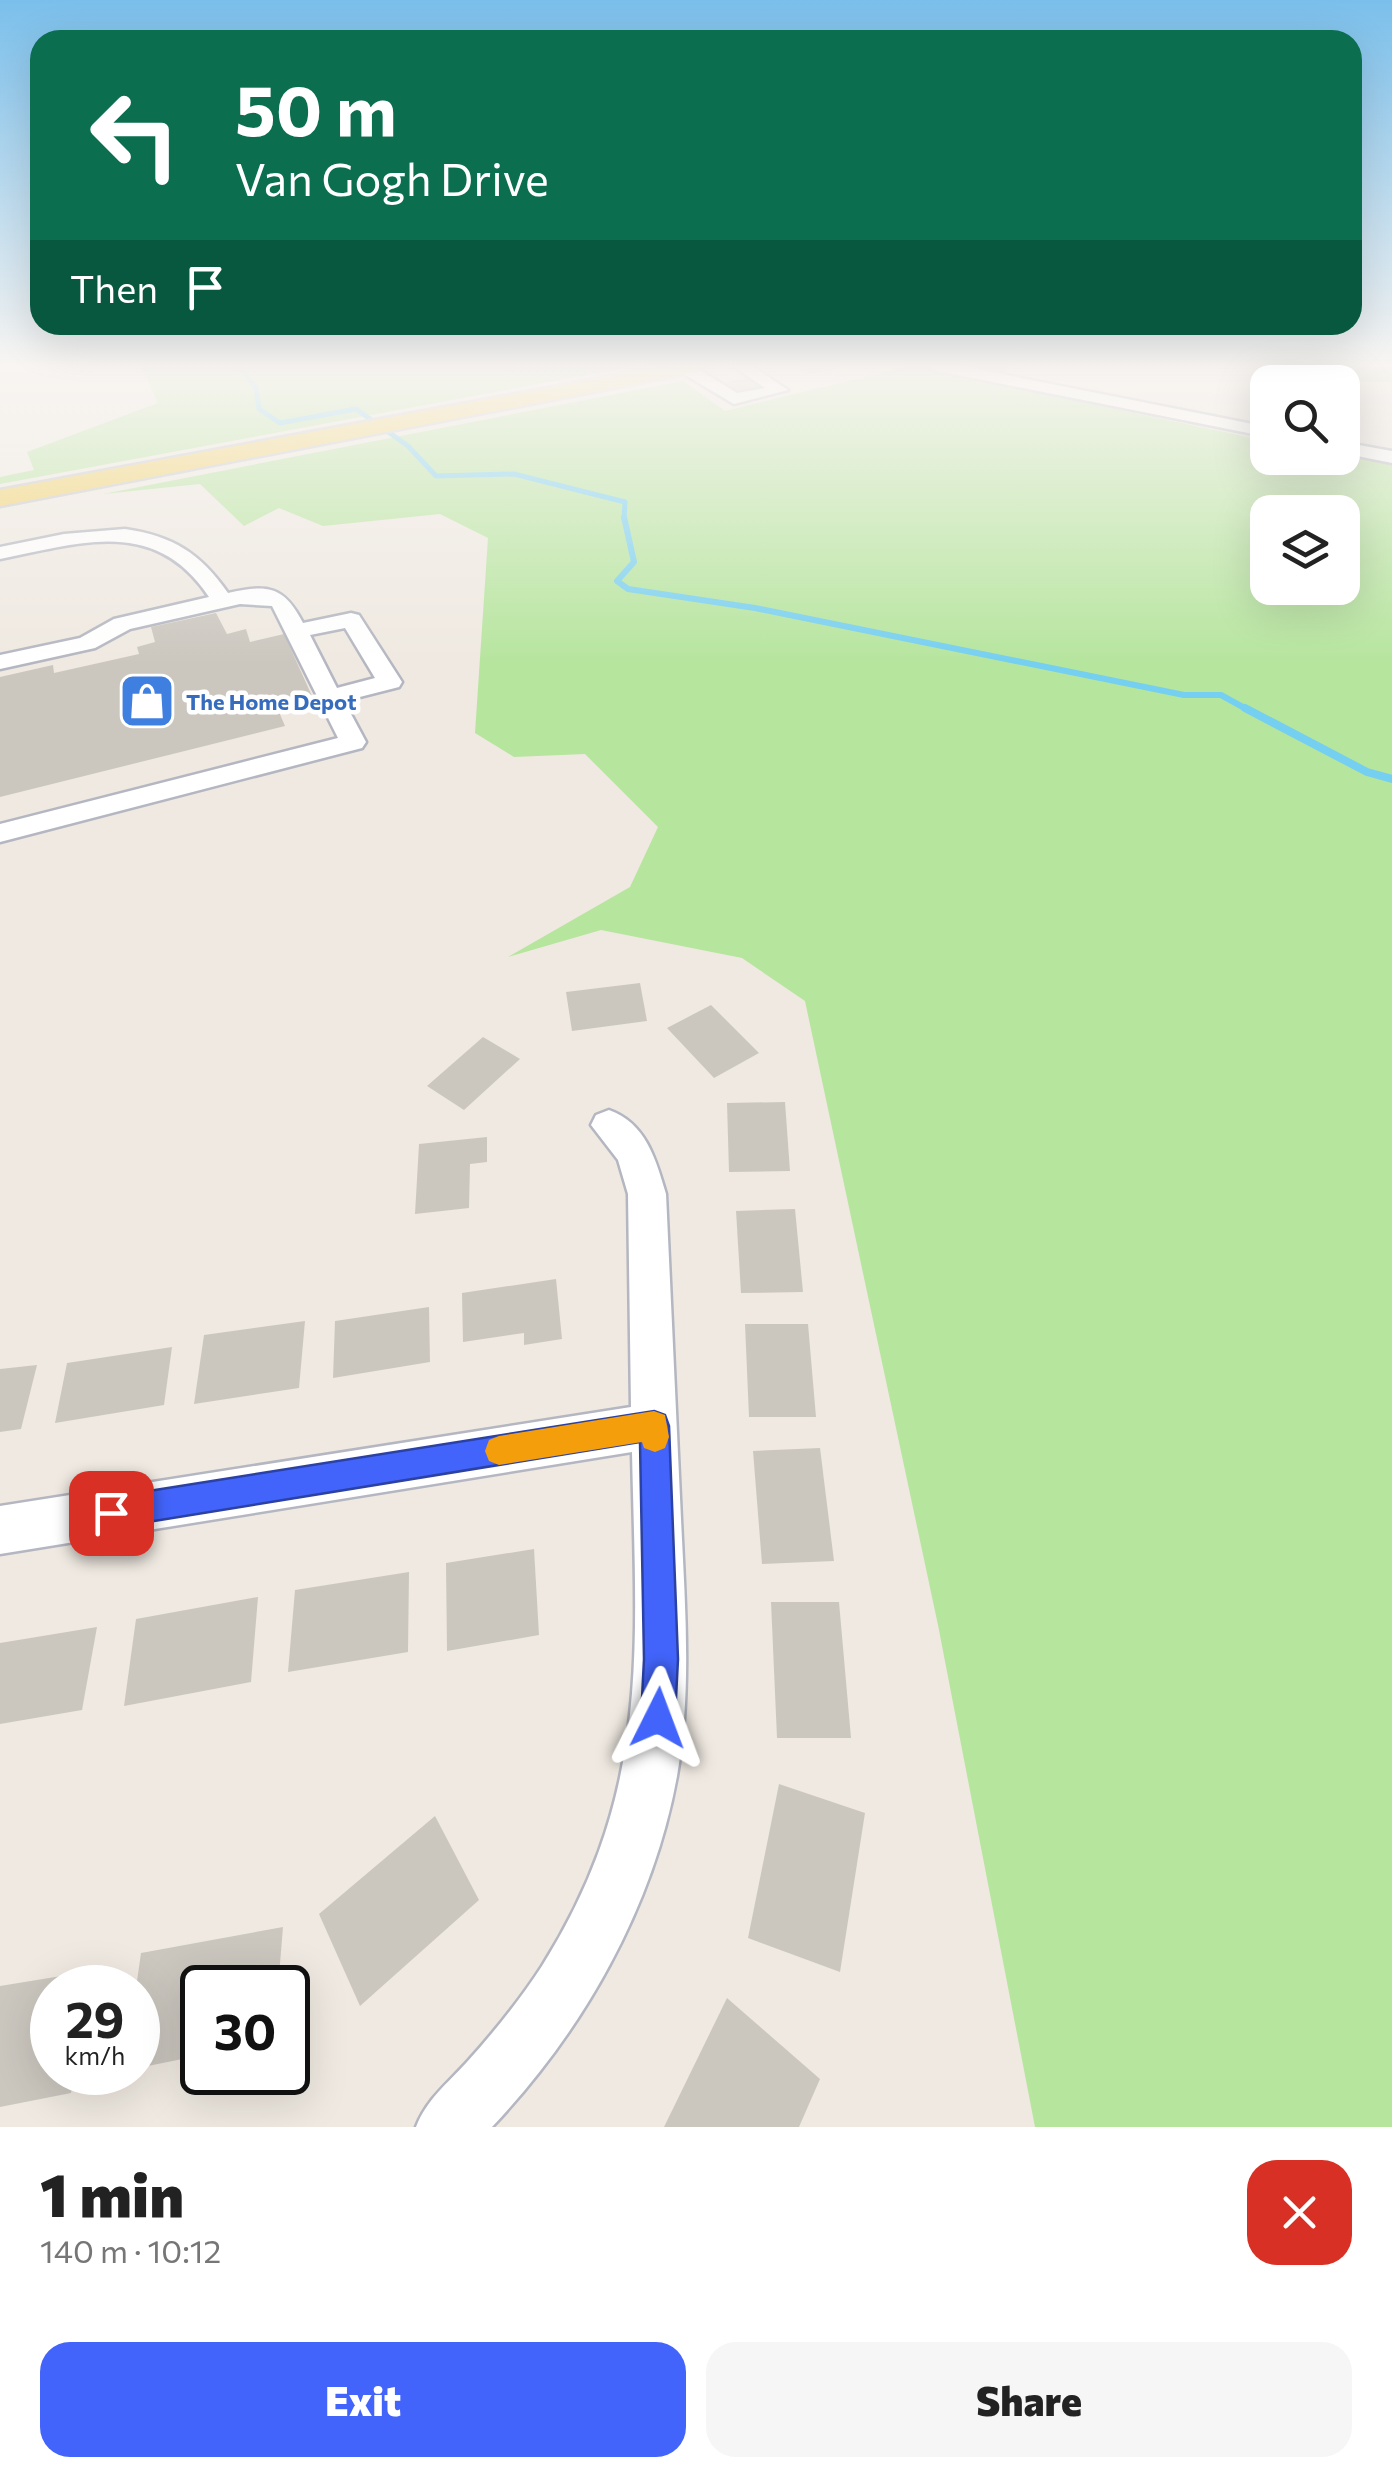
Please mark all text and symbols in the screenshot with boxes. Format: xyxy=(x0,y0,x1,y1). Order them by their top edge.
text: 50 m xyxy=(235,65,397,150)
icon: left xyxy=(70,70,200,200)
text: Van Gogh Drive xyxy=(235,150,549,205)
icon: arrive xyxy=(178,260,233,315)
text: Then xyxy=(70,264,158,311)
map controls xyxy=(1250,365,1360,605)
button: search xyxy=(1250,365,1360,475)
button: layers xyxy=(1250,495,1360,605)
shop icon: The Home Depot xyxy=(117,671,177,731)
place label: The Home Depot xyxy=(186,688,356,715)
pin xyxy=(69,1471,154,1556)
icon: arrive xyxy=(84,1486,139,1541)
position arrow xyxy=(606,1666,710,1770)
speed limit sign: 30 xyxy=(180,1965,310,2095)
text: 29 xyxy=(65,1987,124,2048)
text: km/h xyxy=(65,2040,125,2070)
text: 1 min xyxy=(40,2156,184,2229)
button: close xyxy=(1247,2160,1352,2265)
text: 140 m · 10:12 xyxy=(40,2230,221,2270)
button: Exit xyxy=(40,2342,686,2457)
button: Share xyxy=(706,2342,1352,2457)

